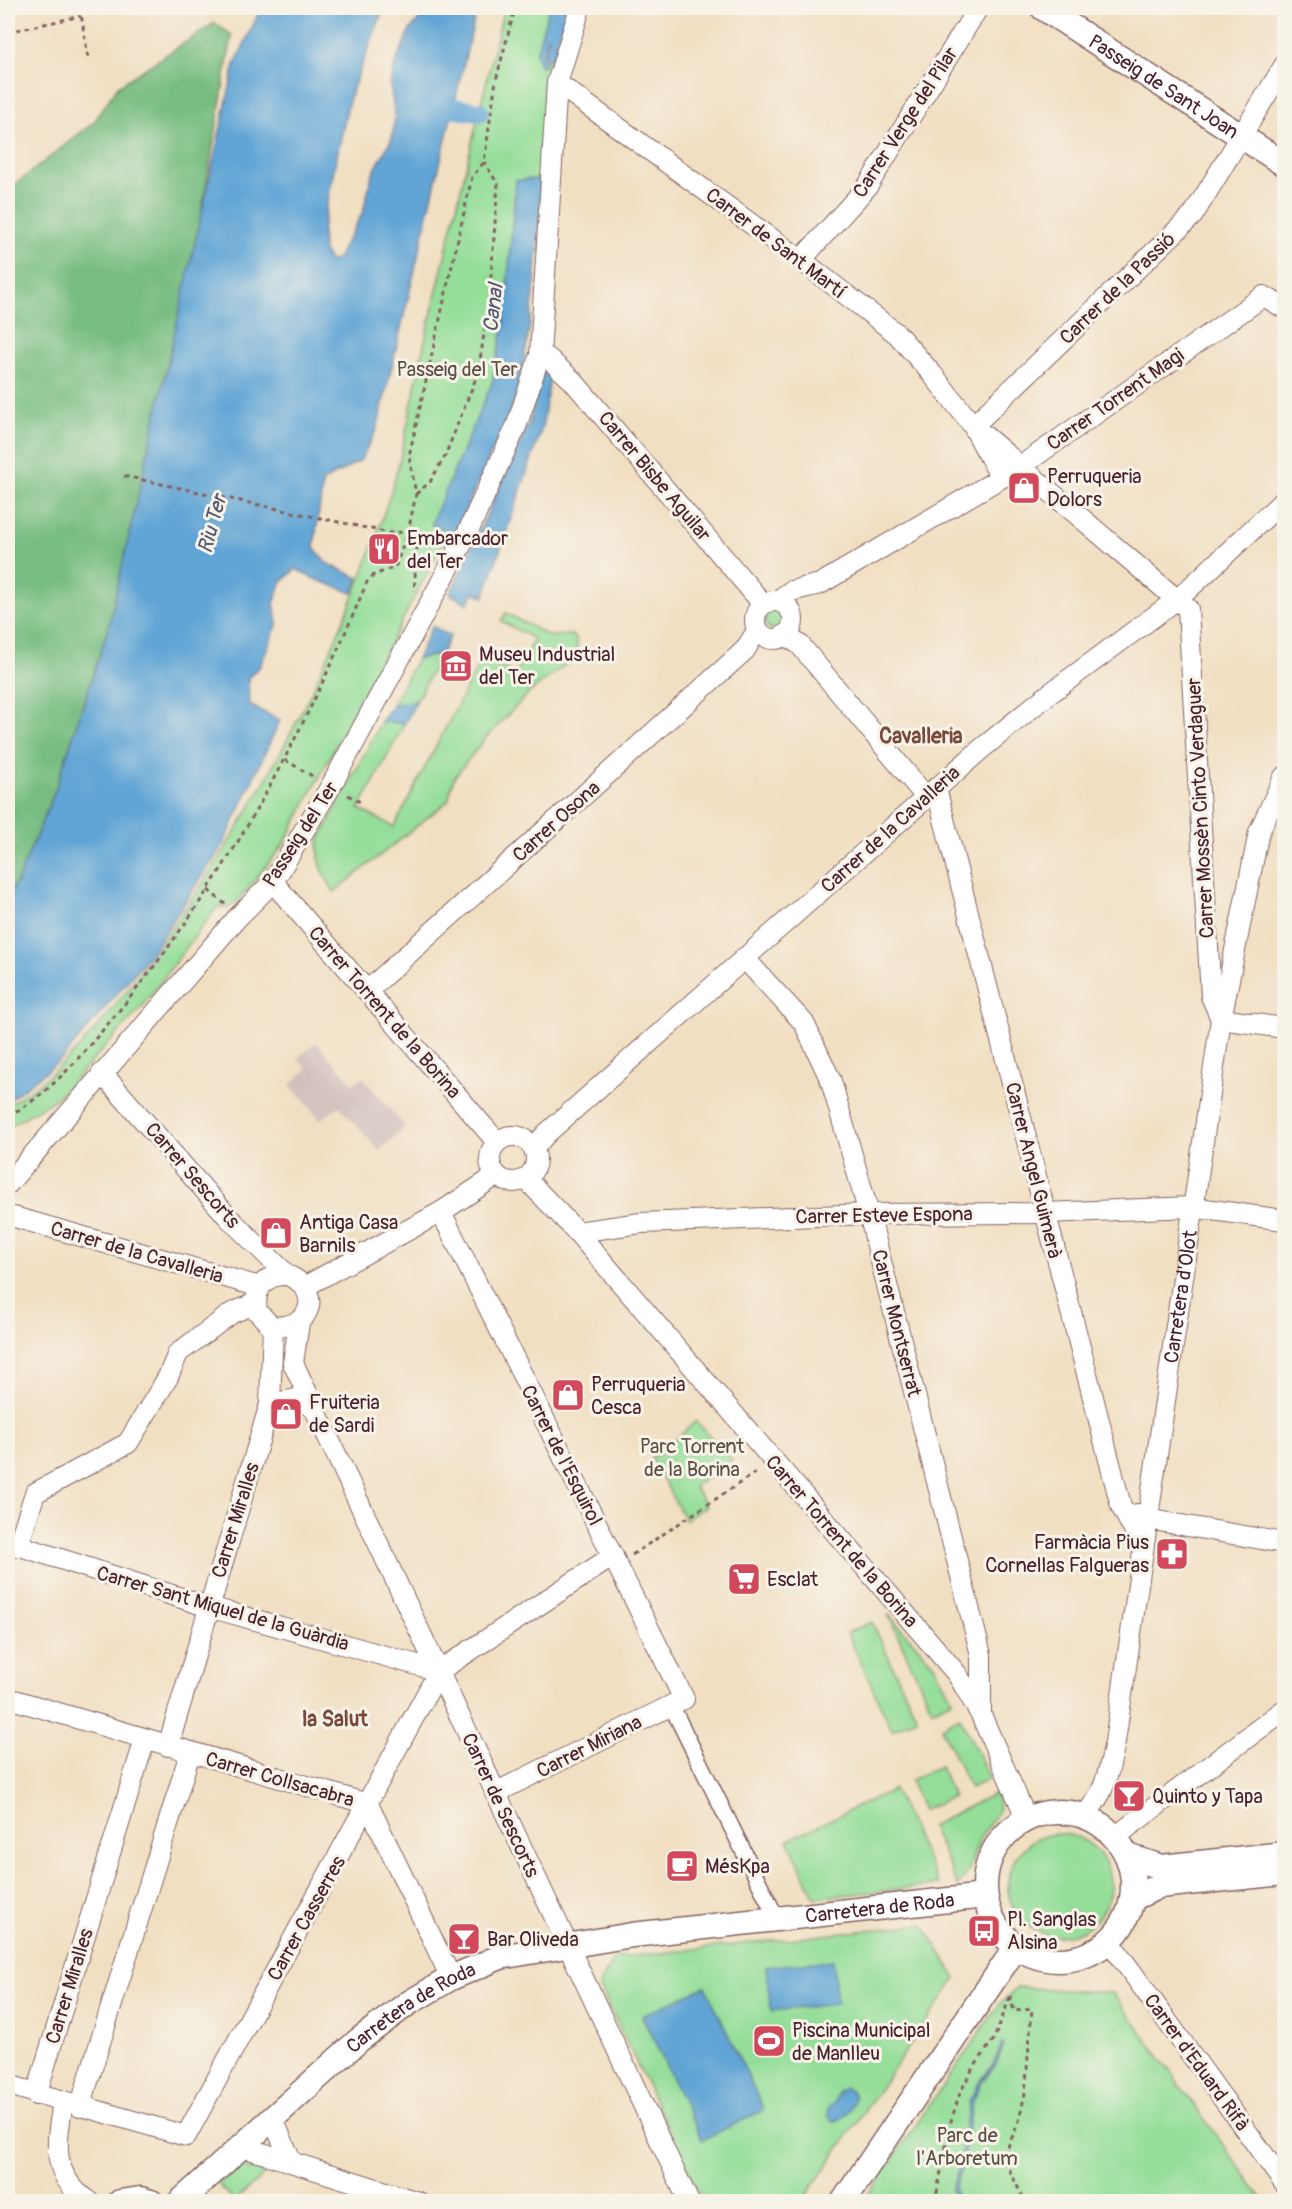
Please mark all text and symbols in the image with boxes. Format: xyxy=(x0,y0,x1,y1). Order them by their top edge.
street label: Passeig de Sant Joan xyxy=(1084,29,1243,144)
street label: Carrer Verge del Pilar xyxy=(847,42,964,202)
street label: Carrer de Sant Martí xyxy=(701,182,851,304)
street label: Carrer de la Passió xyxy=(1054,227,1181,350)
water label: Canal xyxy=(477,280,510,334)
street label: Carrer Torrent Magi xyxy=(1042,343,1189,456)
park label: Passeig del Ter xyxy=(396,357,518,382)
street label: Carrer Bisbe Aguilar xyxy=(593,406,716,547)
place label: Perruqueria Dolors xyxy=(1047,464,1142,512)
shop icon: Perruqueria Dolors xyxy=(1006,470,1042,506)
water label: Riu Ter xyxy=(192,490,234,556)
place label: Embarcador del Ter xyxy=(407,526,508,574)
restaurant icon: Embarcador del Ter xyxy=(366,531,402,567)
place label: Museu Industrial del Ter xyxy=(479,642,615,690)
museum icon: Museu Industrial del Ter xyxy=(438,648,474,684)
street label: Carrer Mossèn Cinto Verdaguer xyxy=(1181,677,1220,939)
district label: Cavalleria xyxy=(879,723,963,750)
street label: Carrer de la Cavalleria xyxy=(816,760,965,898)
street label: Carrer Osona xyxy=(507,775,605,867)
street label: Passeig del Ter xyxy=(257,777,344,892)
street label: Carrer Torrent de la Borina xyxy=(303,921,466,1104)
street label: Carrer Angel Guimerà xyxy=(1000,1080,1067,1261)
street label: Carrer Sescorts xyxy=(140,1117,246,1234)
street label: Carrer Esteve Espona xyxy=(795,1201,973,1230)
place label: Antiga Casa Barnils xyxy=(299,1210,398,1258)
shop icon: Antiga Casa Barnils xyxy=(258,1215,294,1251)
street label: Carrer de la Cavalleria xyxy=(47,1216,226,1289)
street label: Carretera d'Olot xyxy=(1159,1227,1203,1365)
street label: Carrer Montserrat xyxy=(866,1247,927,1400)
place label: Perruqueria Cesca xyxy=(591,1372,686,1420)
shop icon: Perruqueria Cesca xyxy=(550,1377,586,1413)
street label: Carrer de l'Esquirol xyxy=(515,1381,608,1530)
place label: Fruiteria de Sardi xyxy=(309,1390,380,1438)
shop icon: Fruiteria de Sardi xyxy=(268,1396,304,1432)
park label: Parc Torrent de la Borina xyxy=(640,1434,745,1482)
street label: Carrer Torrent de la Borina xyxy=(760,1450,923,1633)
street label: Carrer Miralles xyxy=(206,1459,265,1581)
place label: Farmàcia Pius Cornellas Falgueras xyxy=(985,1530,1149,1578)
pharmacy icon: Farmàcia Pius Cornellas Falgueras xyxy=(1154,1536,1190,1572)
street label: Carrer Sant Miquel de la Guàrdia xyxy=(94,1560,352,1657)
supermarket icon: Esclat xyxy=(726,1561,762,1597)
place label: Esclat xyxy=(767,1567,819,1592)
district label: la Salut xyxy=(302,1706,368,1733)
street label: Carrer Miriana xyxy=(532,1709,646,1784)
street label: Carrer de Sescorts xyxy=(456,1729,545,1881)
street label: Carrer Collsacabra xyxy=(203,1746,357,1813)
bar icon: Quinto y Tapa xyxy=(1111,1778,1147,1814)
place label: Quinto y Tapa xyxy=(1152,1784,1263,1809)
cafe icon: MésKpa xyxy=(664,1848,700,1884)
street label: Carrer Casserres xyxy=(262,1851,351,1985)
place label: MésKpa xyxy=(705,1854,770,1879)
street label: Carretera de Roda xyxy=(804,1887,956,1929)
place label: Pl. Sanglas Alsina xyxy=(1007,1907,1096,1955)
bus stop icon: Pl. Sanglas Alsina xyxy=(966,1913,1002,1949)
bar icon: Bar Oliveda xyxy=(446,1921,482,1957)
street label: Carrer Miralles xyxy=(40,1925,99,2047)
place label: Bar Oliveda xyxy=(487,1927,579,1952)
street label: Carretera de Roda xyxy=(341,1957,479,2059)
street label: Carrer d'Eduard Rifà xyxy=(1138,1989,1255,2136)
place label: Piscina Municipal de Manlleu xyxy=(792,2018,931,2066)
sports icon: Piscina Municipal de Manlleu xyxy=(751,2023,787,2059)
park label: Parc de l'Arboretum xyxy=(916,2123,1018,2171)

